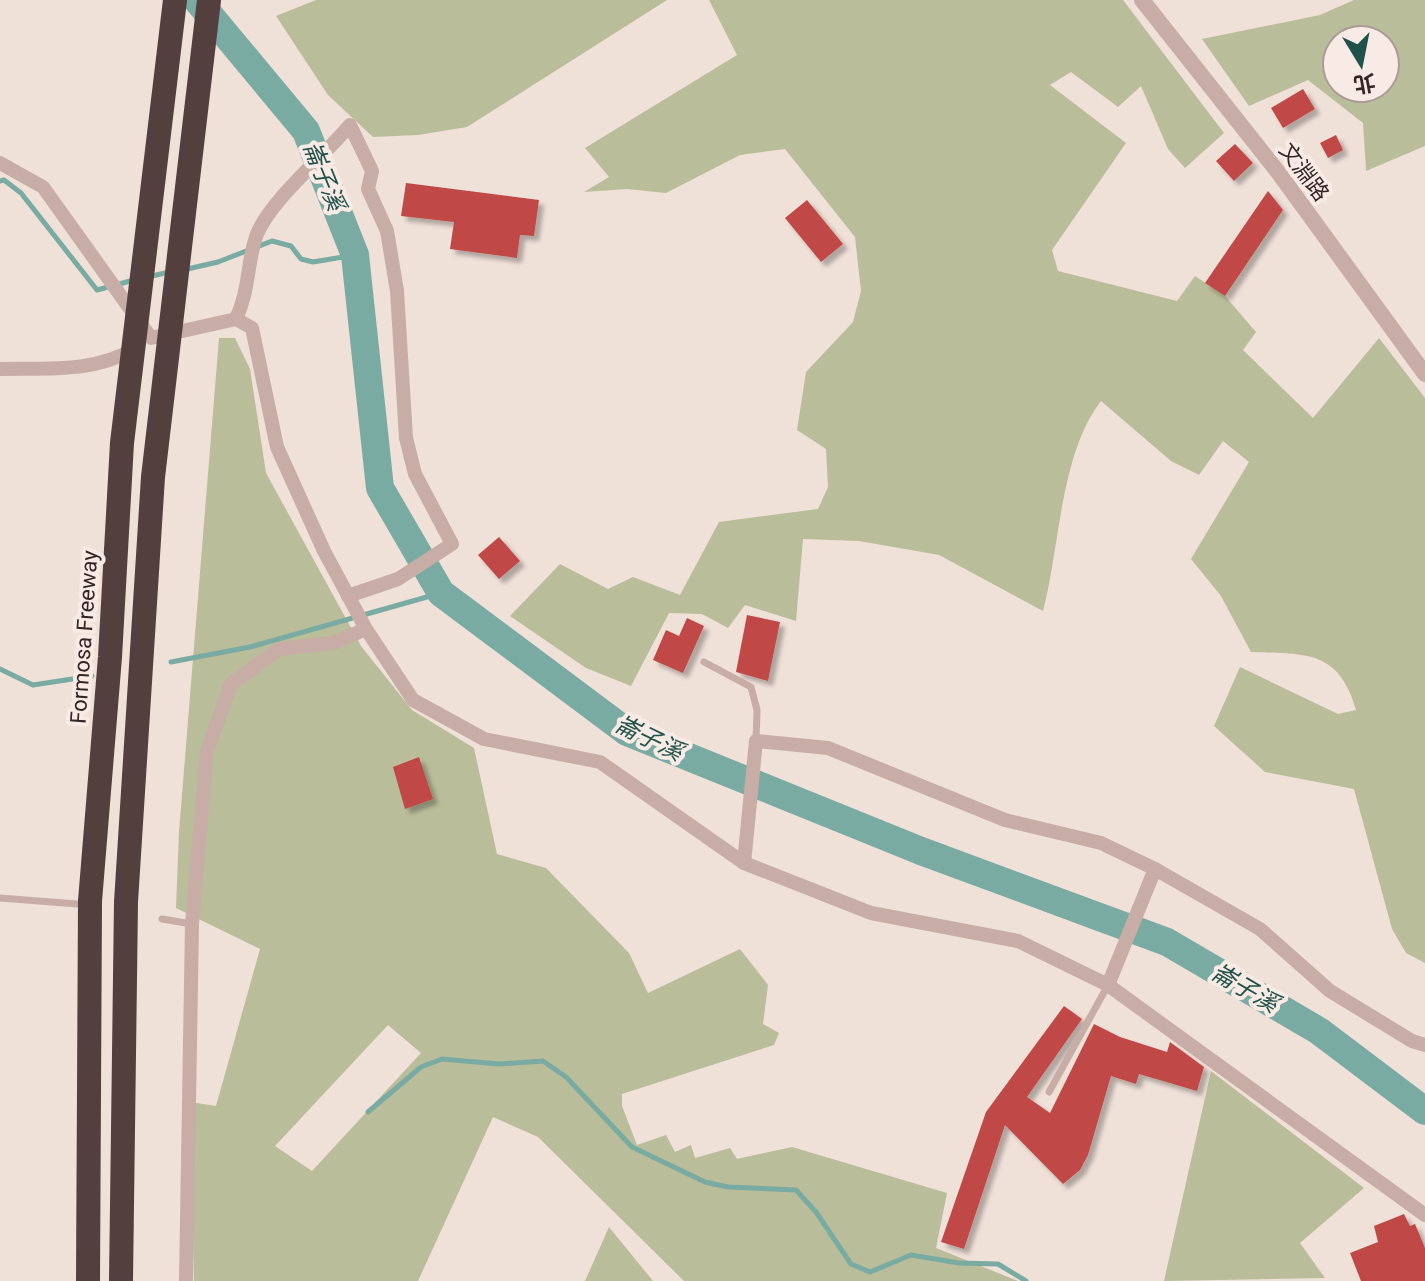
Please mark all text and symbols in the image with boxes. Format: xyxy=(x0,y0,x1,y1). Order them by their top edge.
north arrow xyxy=(1321,24,1401,104)
text: 北 xyxy=(1351,69,1377,97)
water label: 崙子溪 xyxy=(298,137,352,217)
street label: 文淵路 xyxy=(1274,138,1334,206)
street label: Formosa Freeway xyxy=(65,549,103,725)
water label: 崙子溪 xyxy=(611,710,690,768)
water label: 崙子溪 xyxy=(1207,958,1286,1020)

